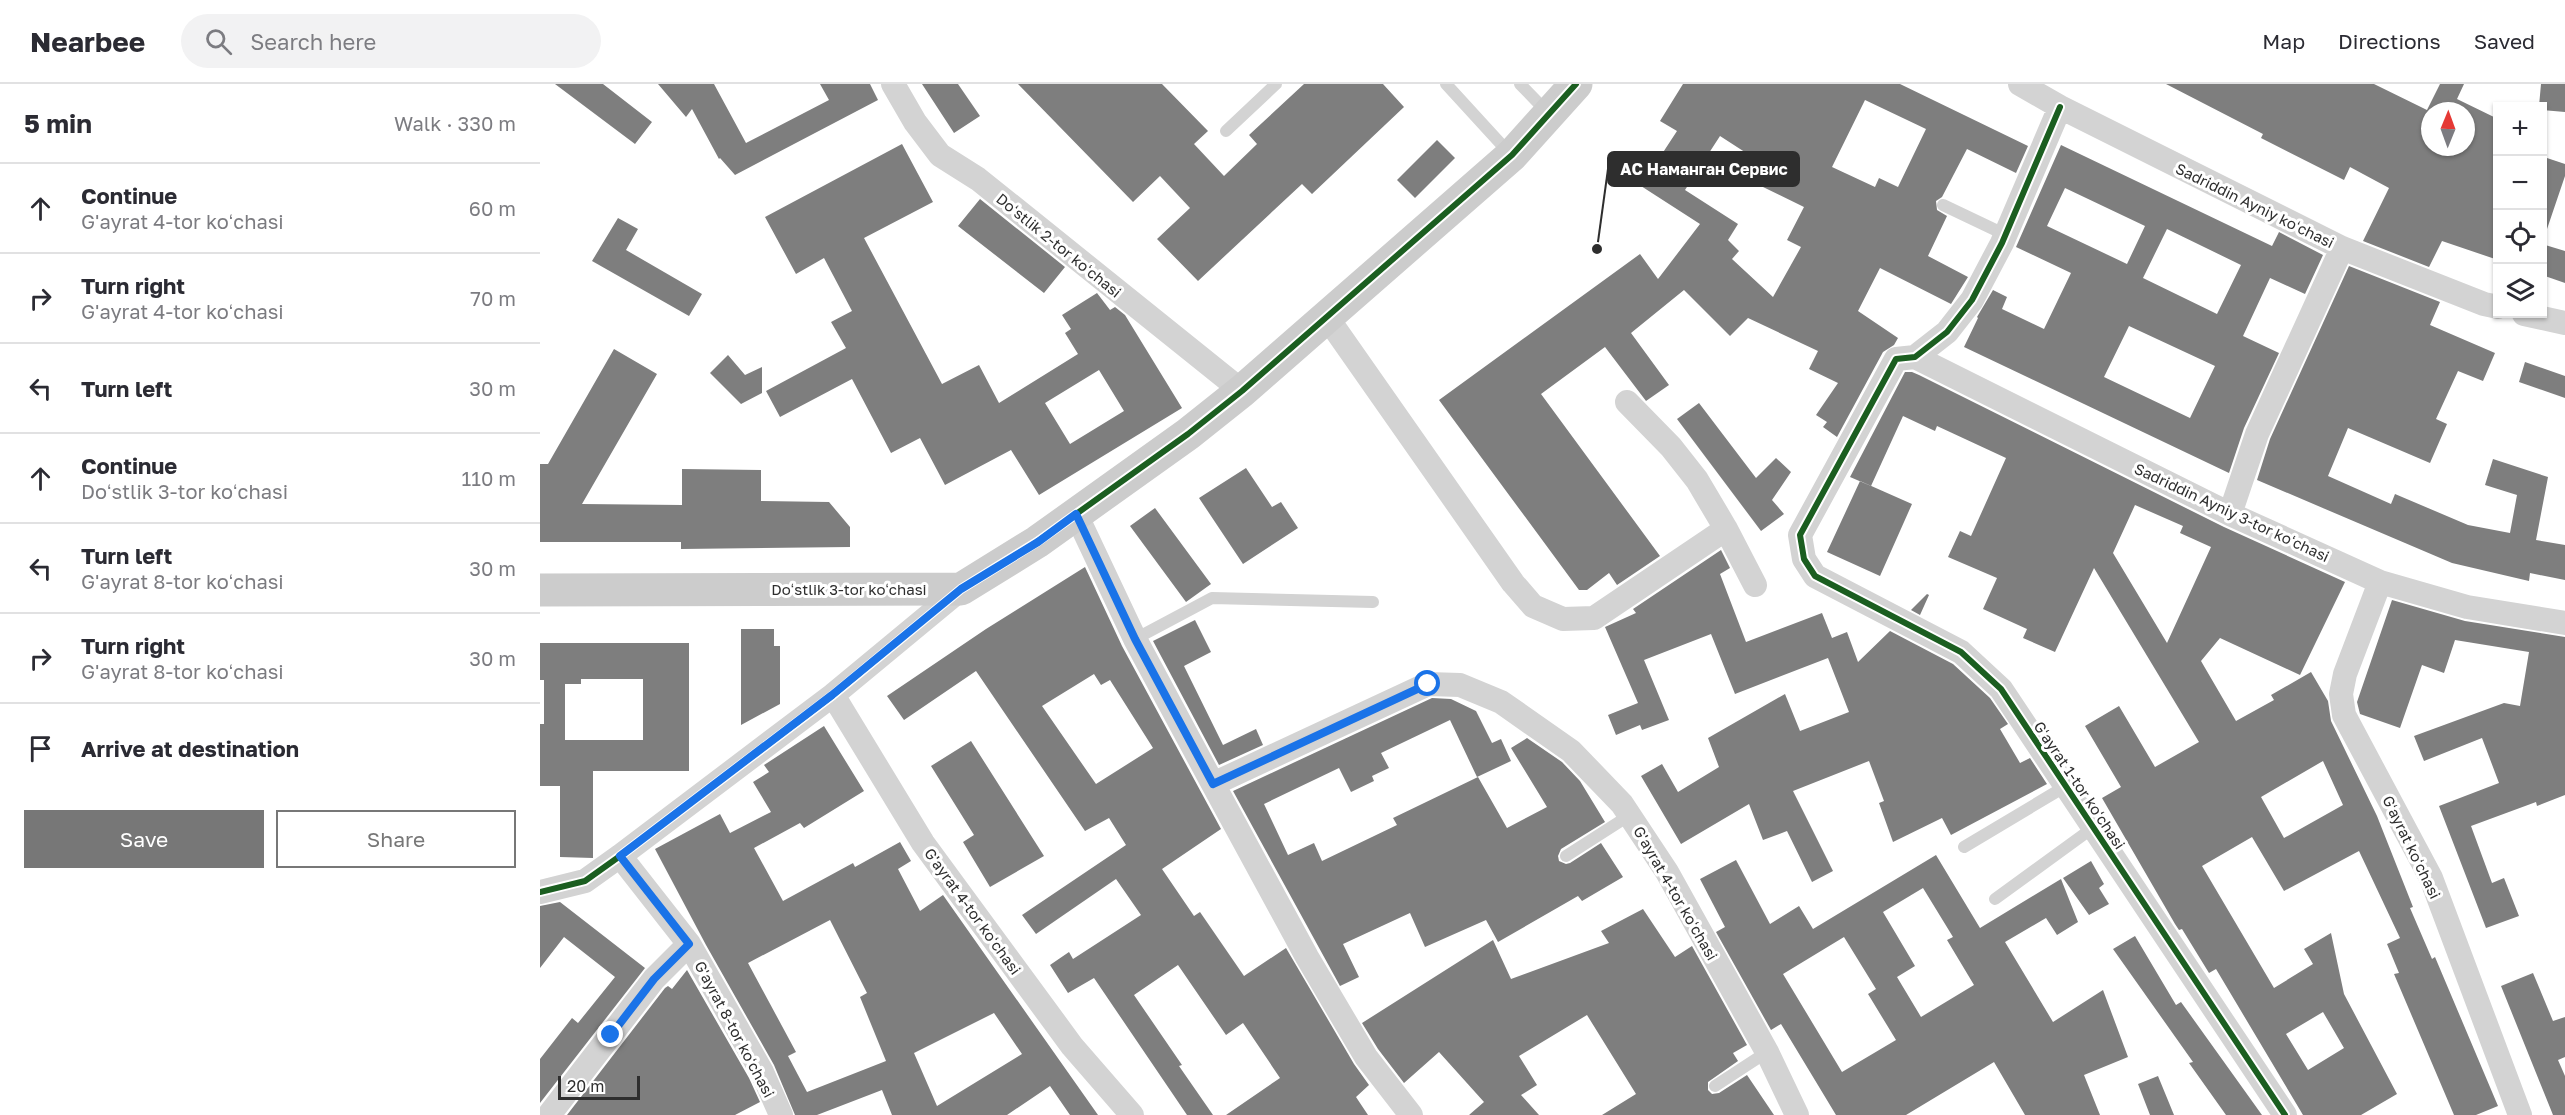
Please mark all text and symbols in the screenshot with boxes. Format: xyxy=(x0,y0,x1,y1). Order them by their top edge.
search box xyxy=(181,14,601,68)
text: Nearbee xyxy=(30,25,145,58)
icon: search xyxy=(202,25,235,58)
text: Search here xyxy=(250,28,376,55)
text: Map xyxy=(2262,28,2305,54)
text: Directions xyxy=(2338,28,2441,54)
text: Saved xyxy=(2474,28,2535,54)
north arrow xyxy=(2421,102,2475,156)
map controls xyxy=(2493,102,2547,318)
button: + xyxy=(2493,102,2547,156)
text: 5 min xyxy=(24,108,92,139)
text: Walk · 330 m xyxy=(394,111,516,135)
callout: АС Наманган Сервис xyxy=(1608,152,1799,186)
button: − xyxy=(2493,156,2547,210)
text: АС Наманган Сервис xyxy=(1620,159,1788,179)
street label: Sadriddin Ayniy koʻchasi xyxy=(2173,159,2337,251)
text: Continue xyxy=(81,182,177,209)
street label: Doʻstlik 2-tor koʻchasi xyxy=(993,189,1125,301)
icon: ahead xyxy=(24,192,57,225)
text: 60 m xyxy=(469,196,516,220)
text: G'ayrat 4-tor koʻchasi xyxy=(81,209,284,233)
button: locate xyxy=(2493,210,2547,264)
button: layers xyxy=(2493,264,2547,318)
text: Turn right xyxy=(81,272,185,299)
icon: right xyxy=(24,282,57,315)
text: 70 m xyxy=(470,286,516,310)
text: G'ayrat 4-tor koʻchasi xyxy=(81,299,284,323)
icon: left xyxy=(24,372,57,405)
text: Turn left xyxy=(81,375,172,402)
text: 30 m xyxy=(469,376,516,400)
text: Continue xyxy=(81,452,177,479)
street label: Sadriddin Ayniy 3-tor koʻchasi xyxy=(2132,459,2332,565)
icon: ahead xyxy=(24,462,57,495)
text: 110 m xyxy=(462,466,516,490)
text: Doʻstlik 3-tor koʻchasi xyxy=(81,479,288,503)
text: Turn left xyxy=(81,542,172,569)
icon: left xyxy=(24,552,57,585)
text: 30 m xyxy=(469,556,516,580)
text: G'ayrat 8-tor koʻchasi xyxy=(81,569,284,593)
street label: Doʻstlik 3-tor koʻchasi xyxy=(771,580,927,598)
text: Turn right xyxy=(81,632,185,659)
icon: right xyxy=(24,642,57,675)
text: 30 m xyxy=(469,646,516,670)
text: G'ayrat 8-tor koʻchasi xyxy=(81,659,284,683)
route start xyxy=(1414,670,1440,696)
street label: Gʻayrat 1-tor koʻchasi xyxy=(2031,718,2129,852)
icon: arrive xyxy=(24,732,57,765)
text: Arrive at destination xyxy=(81,735,299,762)
street label: Gʻayrat koʻchasi xyxy=(2379,792,2445,902)
button: Save xyxy=(24,810,264,868)
button: Share xyxy=(276,810,516,868)
street label: G'ayrat 4-tor koʻchasi xyxy=(1630,823,1722,963)
street label: G'ayrat 4-tor koʻchasi xyxy=(921,844,1025,978)
street label: G'ayrat 8-tor koʻchasi xyxy=(691,958,779,1100)
route end xyxy=(597,1021,623,1047)
scale bar xyxy=(558,1073,640,1100)
text: 20 m xyxy=(567,1076,604,1096)

